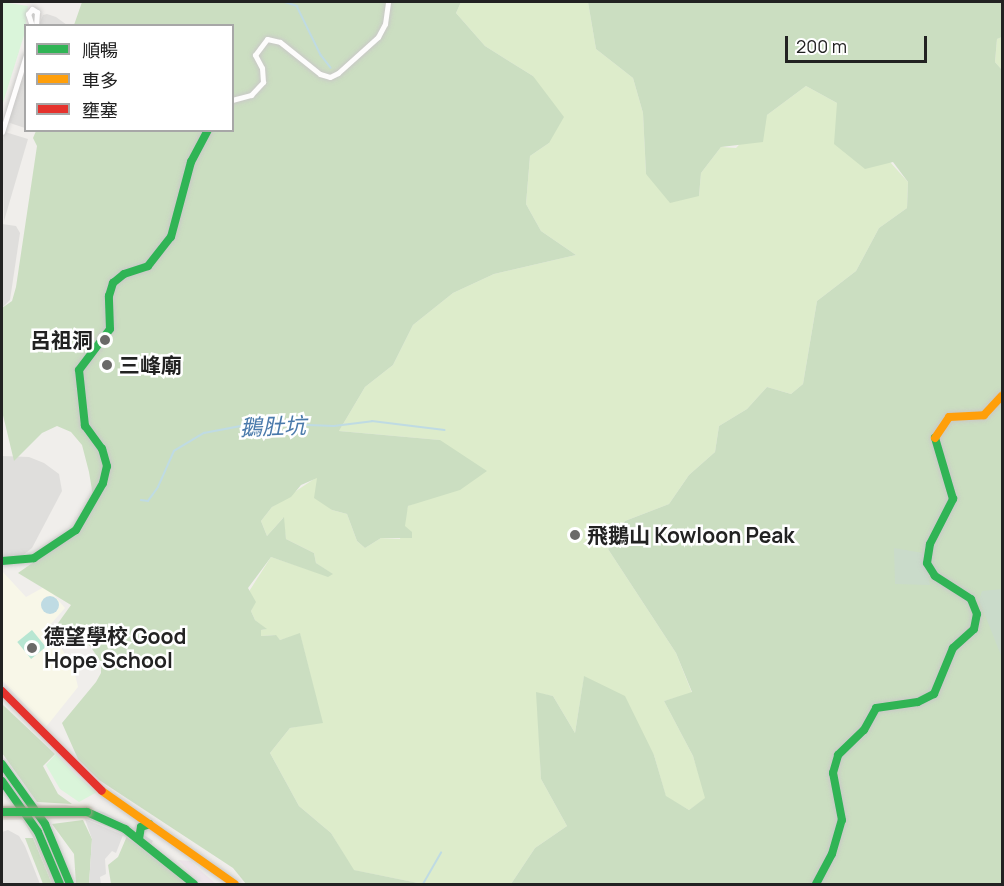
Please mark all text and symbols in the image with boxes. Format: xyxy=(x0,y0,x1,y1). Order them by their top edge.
legend xyxy=(24,24,234,132)
scale bar xyxy=(788,24,930,62)
text: 200 m xyxy=(796,34,847,58)
text: 順暢 xyxy=(82,38,118,62)
text: 車多 xyxy=(82,68,118,92)
text: 壅塞 xyxy=(82,98,118,122)
place label: 呂祖洞 xyxy=(30,327,93,353)
marker: 呂祖洞 xyxy=(98,333,112,347)
place label: 三峰廟 xyxy=(119,352,182,378)
marker: 三峰廟 xyxy=(100,358,114,372)
water label: 鵝肚坑 xyxy=(240,413,306,441)
place label: 飛鵝山 Kowloon Peak xyxy=(587,522,795,548)
marker: 飛鵝山 Kowloon Peak xyxy=(568,528,582,542)
place label: 德望學校 Good Hope School xyxy=(44,623,186,673)
marker: 德望學校 Good Hope School xyxy=(25,641,39,655)

